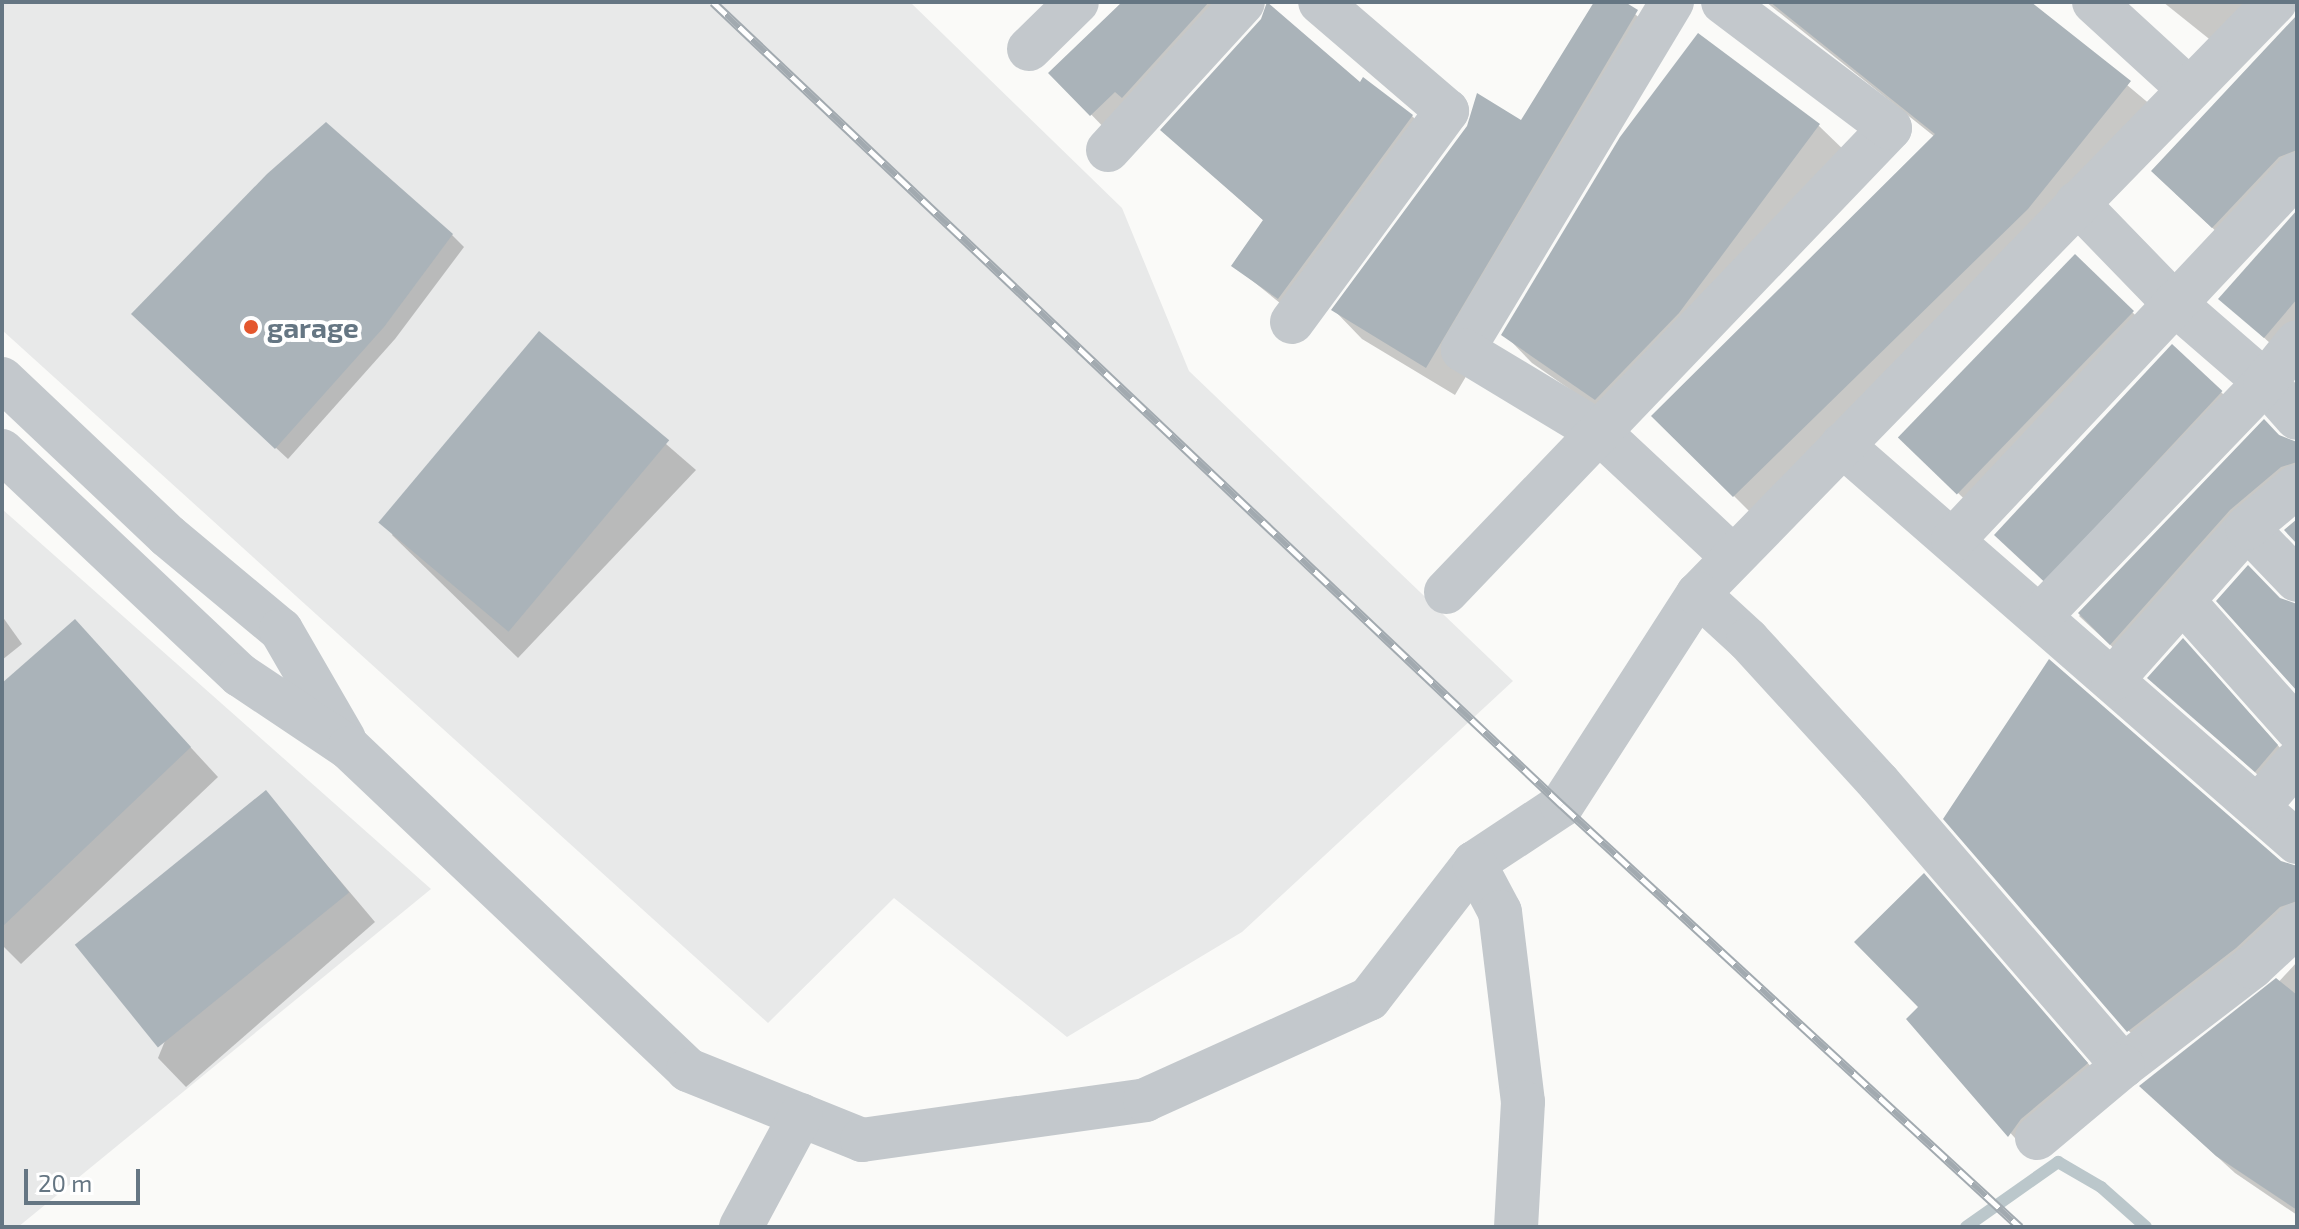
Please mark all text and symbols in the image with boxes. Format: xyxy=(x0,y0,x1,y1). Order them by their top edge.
place label: garage xyxy=(267,310,359,344)
marker: garage xyxy=(242,318,260,336)
scale bar xyxy=(28,1153,144,1203)
text: 20 m xyxy=(38,1168,92,1197)

